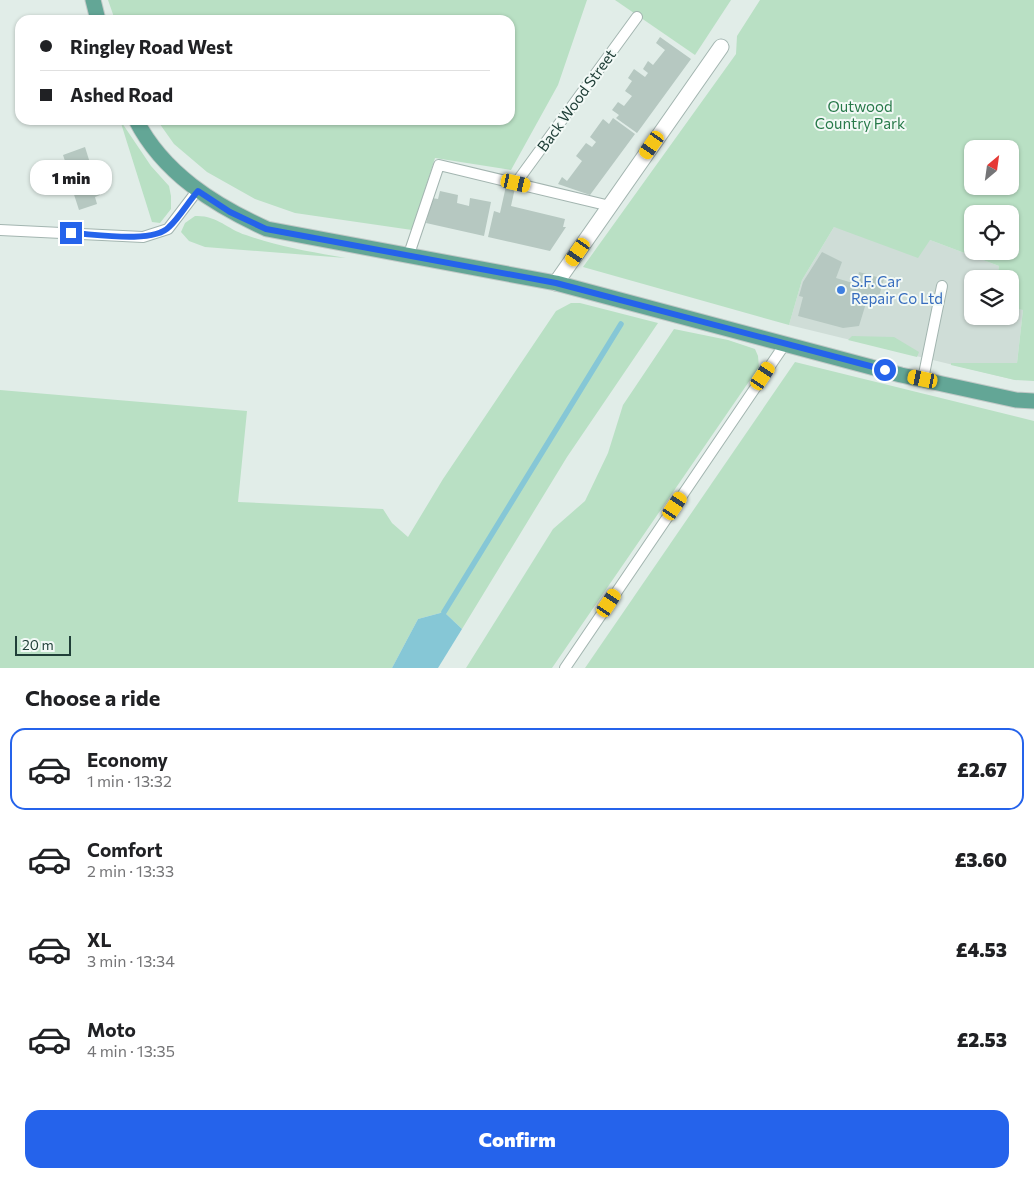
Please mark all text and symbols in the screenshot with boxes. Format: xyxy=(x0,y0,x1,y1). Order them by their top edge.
text: Ringley Road West xyxy=(70,35,233,58)
street label: Back Wood Street xyxy=(533,45,619,155)
text: Ashed Road xyxy=(70,83,173,106)
park label: Outwood Country Park xyxy=(815,97,905,132)
car xyxy=(637,128,666,162)
north arrow xyxy=(964,140,1019,195)
map controls xyxy=(964,140,1019,325)
callout: 1 min xyxy=(30,160,112,196)
text: 1 min xyxy=(52,168,90,187)
car xyxy=(499,172,532,194)
button: locate xyxy=(964,205,1019,260)
route end xyxy=(60,222,82,244)
car xyxy=(563,235,592,269)
button: layers xyxy=(964,270,1019,325)
place label: S.F. Car Repair Co Ltd xyxy=(851,272,943,307)
marker: S.F. Car Repair Co Ltd xyxy=(835,284,847,296)
car xyxy=(748,359,777,393)
route start xyxy=(874,359,896,381)
car xyxy=(906,369,939,389)
car xyxy=(660,489,689,523)
car xyxy=(594,586,623,620)
scale bar xyxy=(15,633,71,656)
text: 20 m xyxy=(22,636,54,653)
text: Choose a ride xyxy=(25,684,160,711)
icon: car xyxy=(27,747,72,792)
text: Economy xyxy=(87,748,168,771)
text: £2.67 xyxy=(957,758,1007,781)
text: 1 min · 13:32 xyxy=(87,771,172,790)
icon: car xyxy=(27,837,72,882)
text: Comfort xyxy=(87,838,163,861)
text: £3.60 xyxy=(955,848,1007,871)
text: 2 min · 13:33 xyxy=(87,861,174,880)
icon: car xyxy=(27,927,72,972)
text: XL xyxy=(87,928,112,951)
text: £4.53 xyxy=(956,938,1007,961)
text: 3 min · 13:34 xyxy=(87,951,175,970)
icon: car xyxy=(27,1017,72,1062)
text: Moto xyxy=(87,1018,136,1041)
text: £2.53 xyxy=(957,1028,1007,1051)
text: 4 min · 13:35 xyxy=(87,1041,175,1060)
button: Confirm xyxy=(25,1110,1009,1168)

